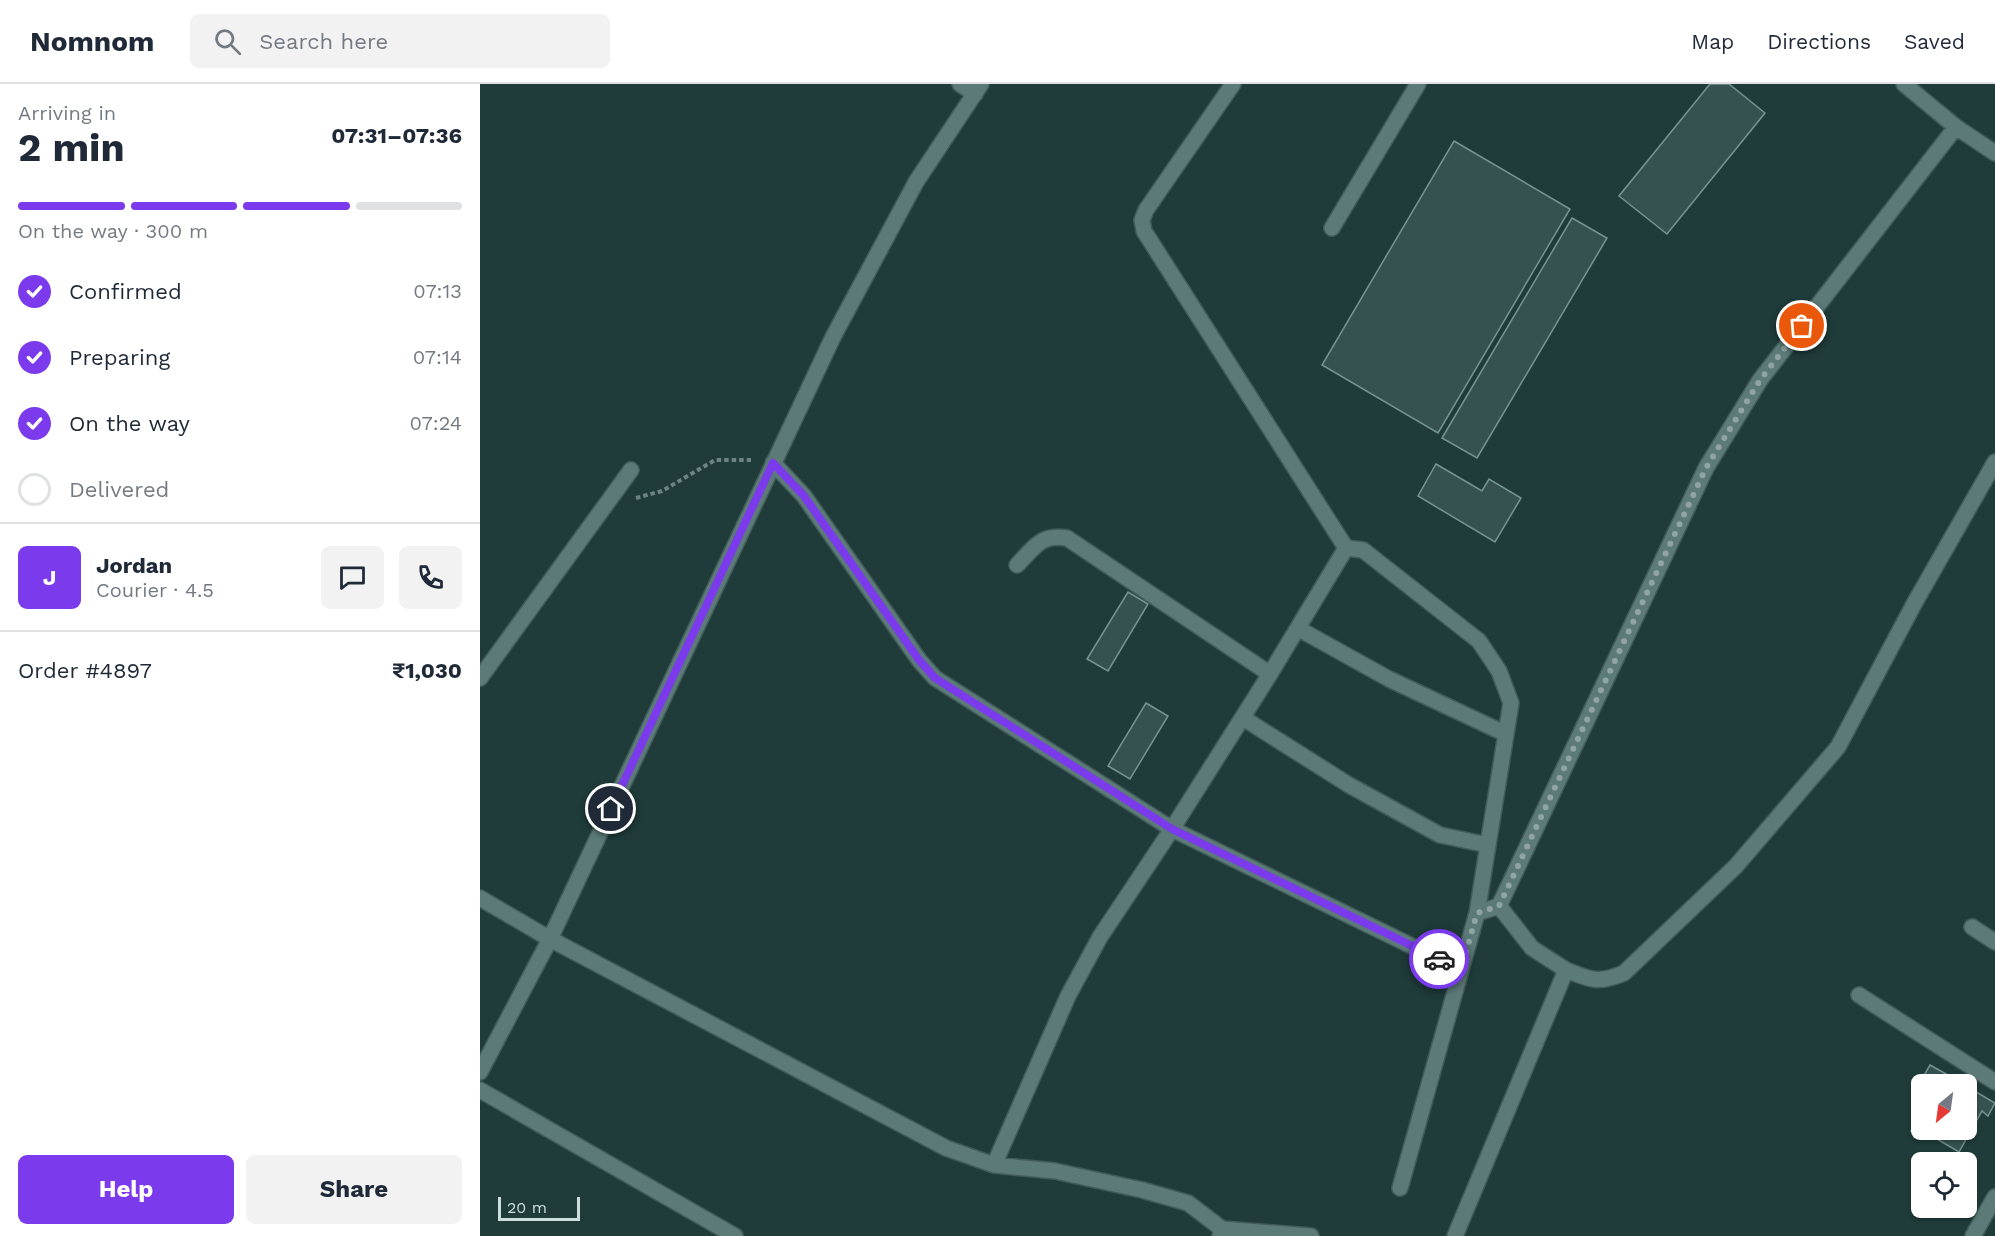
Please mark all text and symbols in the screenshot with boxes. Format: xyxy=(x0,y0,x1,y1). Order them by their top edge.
search box xyxy=(190,14,610,68)
text: Nomnom xyxy=(30,25,154,58)
icon: search xyxy=(211,25,244,58)
text: Search here xyxy=(259,29,388,54)
text: Map xyxy=(1691,29,1734,54)
text: Directions xyxy=(1767,29,1871,54)
text: Saved xyxy=(1904,29,1965,54)
text: Arriving in xyxy=(18,101,116,125)
text: 07:31–07:36 xyxy=(331,123,462,148)
text: 2 min xyxy=(18,125,125,170)
text: On the way · 300 m xyxy=(18,219,208,243)
icon: check xyxy=(18,275,51,308)
text: Confirmed xyxy=(69,279,182,304)
text: 07:13 xyxy=(413,279,462,303)
pin xyxy=(1776,300,1827,351)
icon: bag xyxy=(1785,309,1818,342)
icon: check xyxy=(18,341,51,374)
text: Preparing xyxy=(69,345,170,370)
text: 07:14 xyxy=(413,345,462,369)
icon: check xyxy=(18,407,51,440)
text: On the way xyxy=(69,411,190,436)
text: 07:24 xyxy=(410,411,462,435)
text: Delivered xyxy=(69,477,169,502)
button: chat xyxy=(321,546,384,609)
button: phone xyxy=(399,546,462,609)
text: Jordan xyxy=(96,553,172,578)
text: J xyxy=(43,565,56,590)
text: Courier · 4.5 xyxy=(96,578,214,602)
text: Order #4897 xyxy=(18,658,152,683)
text: ₹1,030 xyxy=(392,658,462,683)
pin xyxy=(585,783,636,834)
icon: home xyxy=(594,792,627,825)
courier xyxy=(1409,929,1469,989)
icon: car xyxy=(1423,943,1456,976)
north arrow xyxy=(1911,1074,1977,1140)
map controls xyxy=(1911,1074,1977,1218)
button: locate xyxy=(1911,1152,1977,1218)
button: Help xyxy=(18,1155,234,1224)
button: Share xyxy=(246,1155,462,1224)
scale bar xyxy=(498,1194,580,1222)
text: 20 m xyxy=(507,1198,547,1217)

